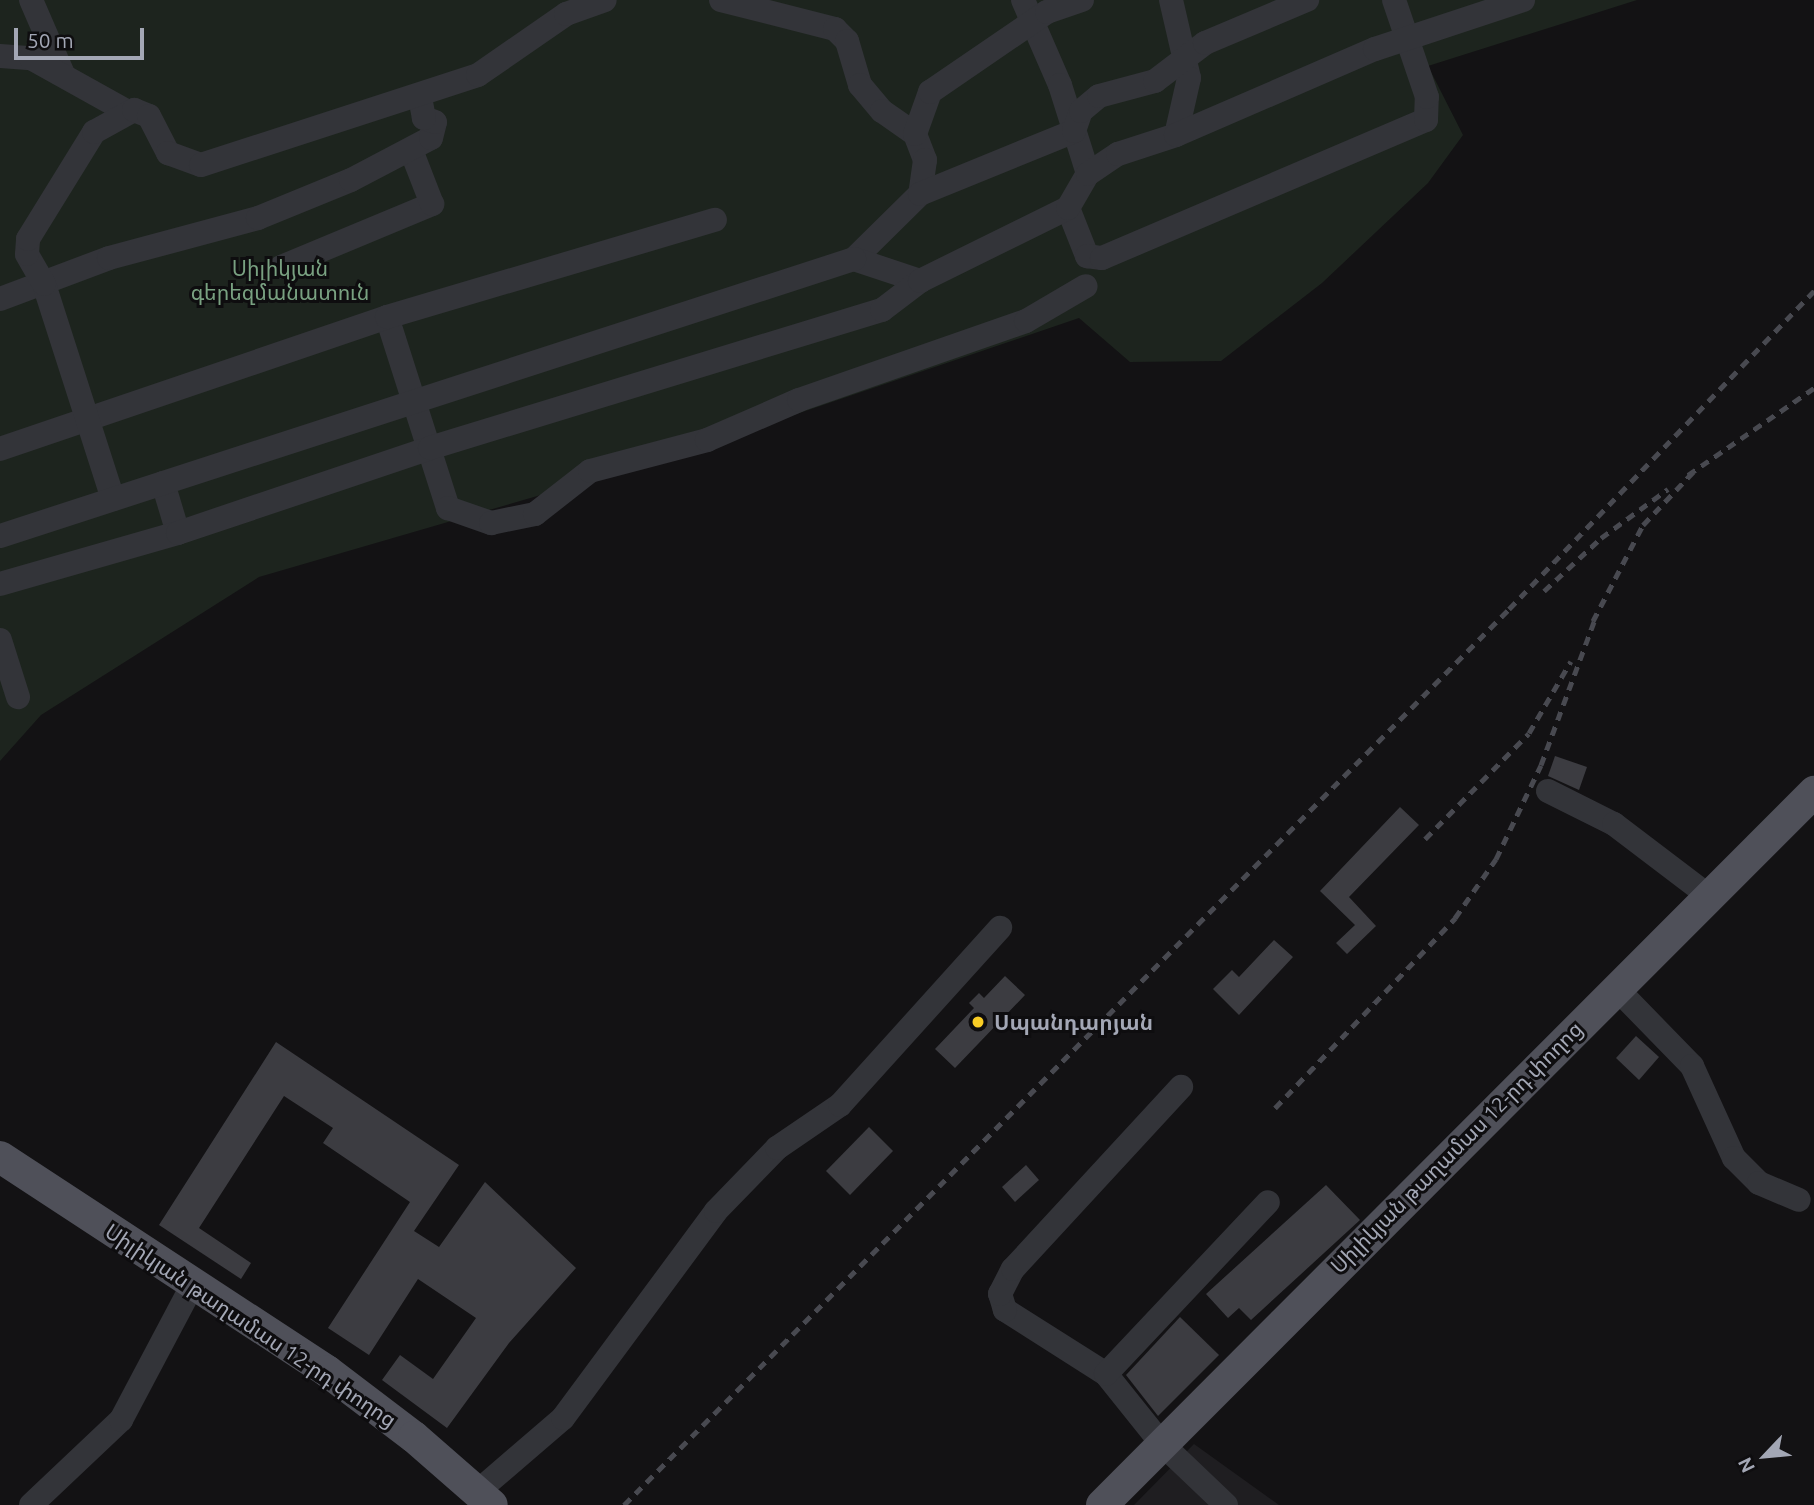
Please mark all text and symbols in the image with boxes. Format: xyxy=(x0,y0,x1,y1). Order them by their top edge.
scale bar xyxy=(18,14,147,58)
text: 50 m xyxy=(27,28,74,52)
park label: Սիլիկյան գերեզմանատուն xyxy=(191,255,369,305)
place label: Սպանդարյան xyxy=(994,1009,1153,1035)
marker: Սպանդարյան xyxy=(968,1012,988,1032)
street label: Սիլիկյան թաղամաս 12-րդ փողոց xyxy=(1325,1016,1587,1278)
street label: Սիլիկյան թաղամաս 12-րդ փողոց xyxy=(101,1218,401,1432)
north arrow xyxy=(1730,1421,1800,1491)
text: N xyxy=(1733,1454,1759,1476)

